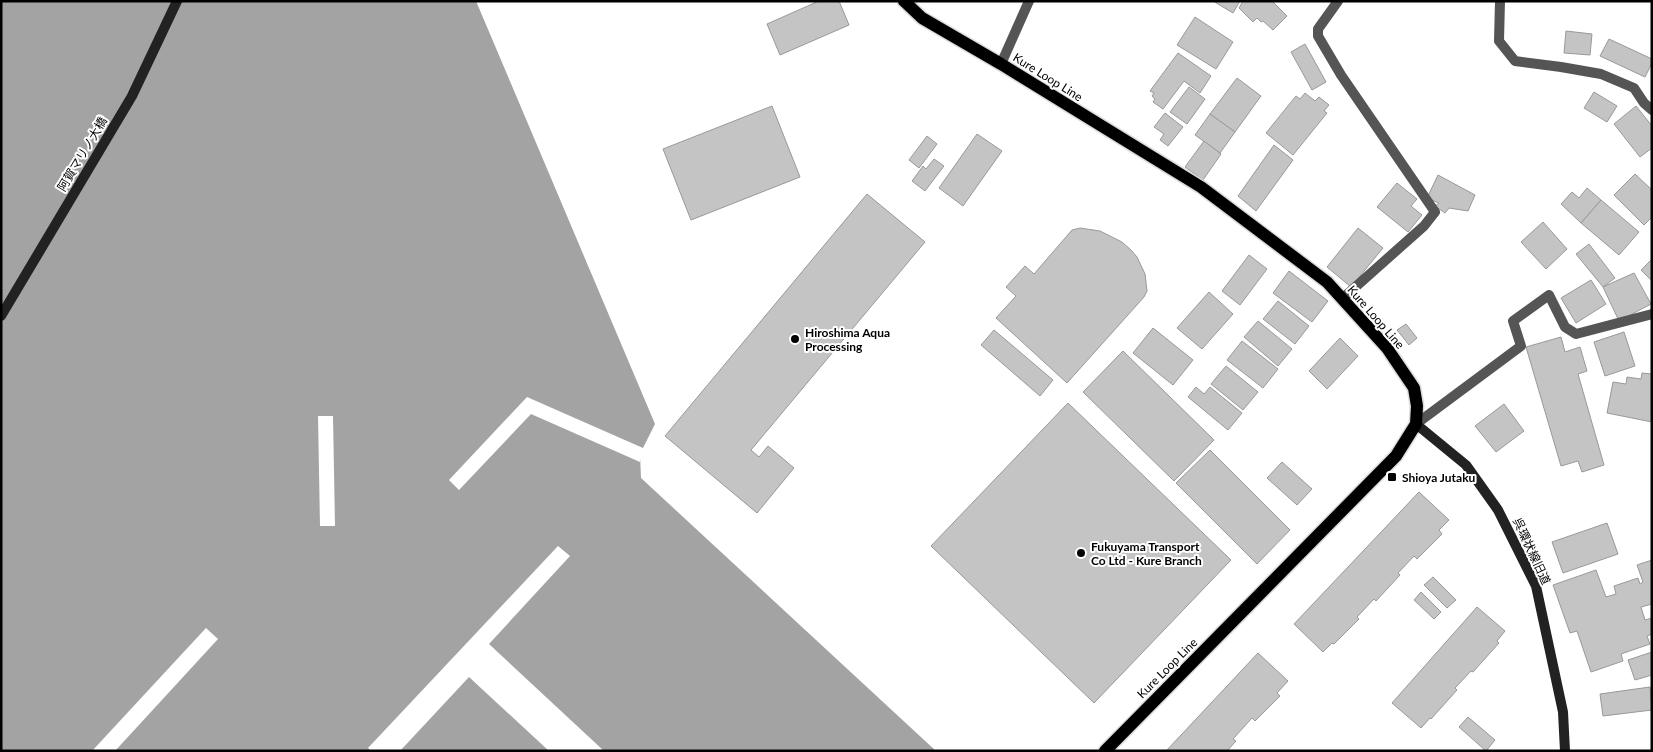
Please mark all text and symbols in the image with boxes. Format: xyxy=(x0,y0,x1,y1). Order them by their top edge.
street label: Kure Loop Line xyxy=(1010,50,1086,104)
street label: 阿賀マリノ大橋 xyxy=(54,114,110,194)
street label: Kure Loop Line xyxy=(1344,282,1408,352)
place label: Hiroshima Aqua Processing xyxy=(805,325,890,354)
marker: Hiroshima Aqua Processing xyxy=(789,333,801,345)
place label: Shioya Jutaku xyxy=(1402,470,1476,485)
marker: Shioya Jutaku xyxy=(1386,471,1398,483)
street label: 呉環状線旧道 xyxy=(1510,515,1554,587)
place label: Fukuyama Transport Co Ltd - Kure Branch xyxy=(1091,539,1202,568)
marker: Fukuyama Transport Co Ltd - Kure Branch xyxy=(1075,547,1087,559)
street label: Kure Loop Line xyxy=(1134,635,1200,701)

